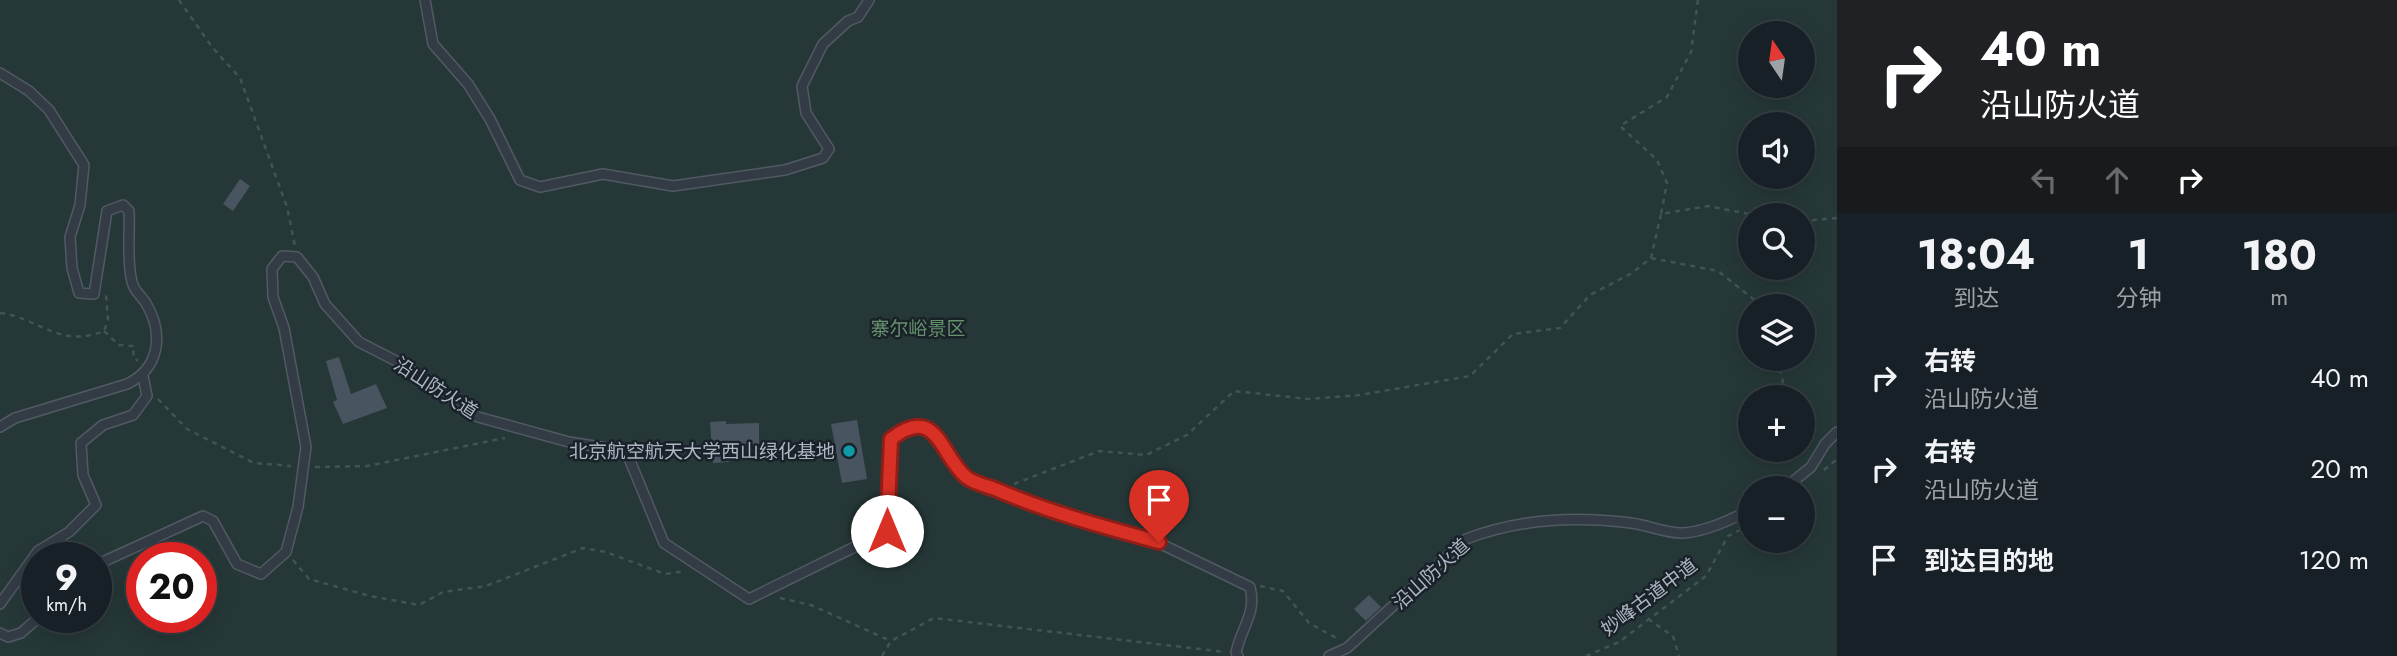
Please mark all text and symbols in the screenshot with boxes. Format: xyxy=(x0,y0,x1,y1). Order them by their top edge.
text: 40 m xyxy=(1980,14,2102,84)
north arrow xyxy=(1738,21,1815,98)
map controls xyxy=(1738,21,1815,553)
icon: right xyxy=(1865,28,1956,119)
text: 沿山防火道 xyxy=(1980,82,2140,128)
button: sound xyxy=(1738,112,1815,189)
icon: left xyxy=(2025,161,2063,199)
icon: ahead xyxy=(2098,161,2136,199)
icon: right xyxy=(2171,161,2209,199)
button: search xyxy=(1738,203,1815,280)
text: 18:04 xyxy=(1917,224,2035,285)
text: 1 xyxy=(2128,224,2149,285)
text: 180 xyxy=(2241,225,2317,286)
text: m xyxy=(2270,280,2288,314)
text: 到达 xyxy=(1953,281,1999,315)
text: 分钟 xyxy=(2115,281,2161,315)
button: layers xyxy=(1738,294,1815,371)
park label: 寨尔峪景区 xyxy=(870,315,966,342)
text: 右转 xyxy=(1924,342,1976,380)
street label: 沿山防火道 xyxy=(389,351,483,425)
icon: right xyxy=(1865,359,1903,397)
text: 40 m xyxy=(2310,359,2369,397)
text: 沿山防火道 xyxy=(1924,382,2039,416)
button: + xyxy=(1738,385,1815,462)
text: 右转 xyxy=(1924,433,1976,471)
place label: 北京航空航天大学西山绿化基地 xyxy=(569,438,835,465)
marker: 北京航空航天大学西山绿化基地 xyxy=(841,443,857,459)
icon: right xyxy=(1865,450,1903,488)
text: 20 m xyxy=(2311,450,2369,488)
pin xyxy=(1129,470,1189,542)
text: 沿山防火道 xyxy=(1924,473,2039,507)
button: − xyxy=(1738,476,1815,553)
icon: arrive xyxy=(1140,481,1178,519)
position arrow xyxy=(850,494,924,568)
street label: 沿山防火道 xyxy=(1387,532,1475,616)
icon: arrive xyxy=(1865,541,1903,579)
text: 120 m xyxy=(2299,541,2369,579)
speed limit sign: 20 xyxy=(126,542,217,633)
text: 到达目的地 xyxy=(1924,542,2054,580)
street label: 妙峰古道中道 xyxy=(1595,552,1703,642)
text: 9 xyxy=(55,553,78,603)
text: km/h xyxy=(46,592,87,618)

